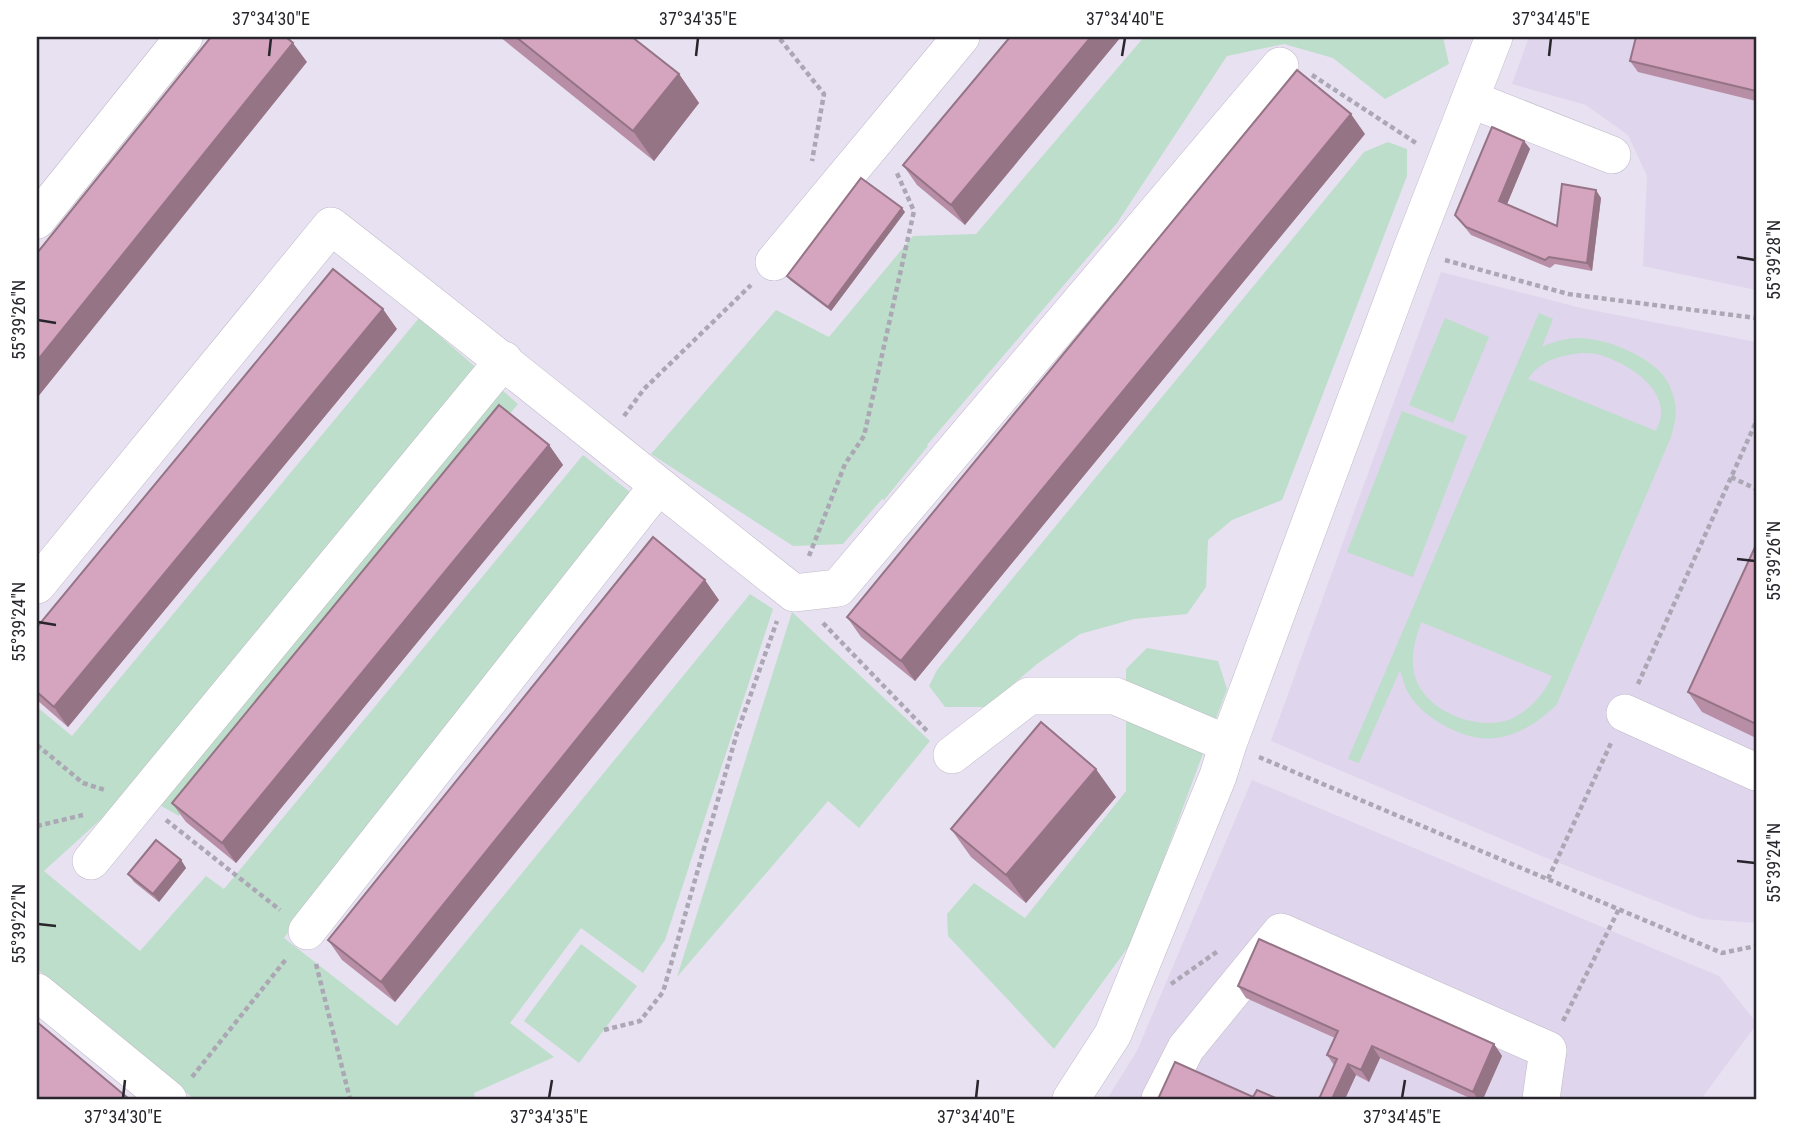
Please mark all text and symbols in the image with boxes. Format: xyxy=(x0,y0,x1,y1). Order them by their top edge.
text: 37°34'30"E xyxy=(232,8,310,29)
text: 37°34'35"E xyxy=(659,8,737,29)
text: 37°34'40"E xyxy=(1086,8,1164,29)
text: 37°34'45"E xyxy=(1512,8,1590,29)
text: 55°39'28"N xyxy=(1763,220,1784,300)
text: 55°39'26"N xyxy=(8,280,29,360)
text: 55°39'26"N xyxy=(1763,521,1784,601)
text: 55°39'24"N xyxy=(8,582,29,662)
text: 55°39'24"N xyxy=(1763,823,1784,903)
text: 55°39'22"N xyxy=(8,884,29,964)
text: 37°34'30"E xyxy=(84,1106,162,1127)
text: 37°34'35"E xyxy=(510,1106,588,1127)
text: 37°34'40"E xyxy=(937,1106,1015,1127)
text: 37°34'45"E xyxy=(1363,1106,1441,1127)

